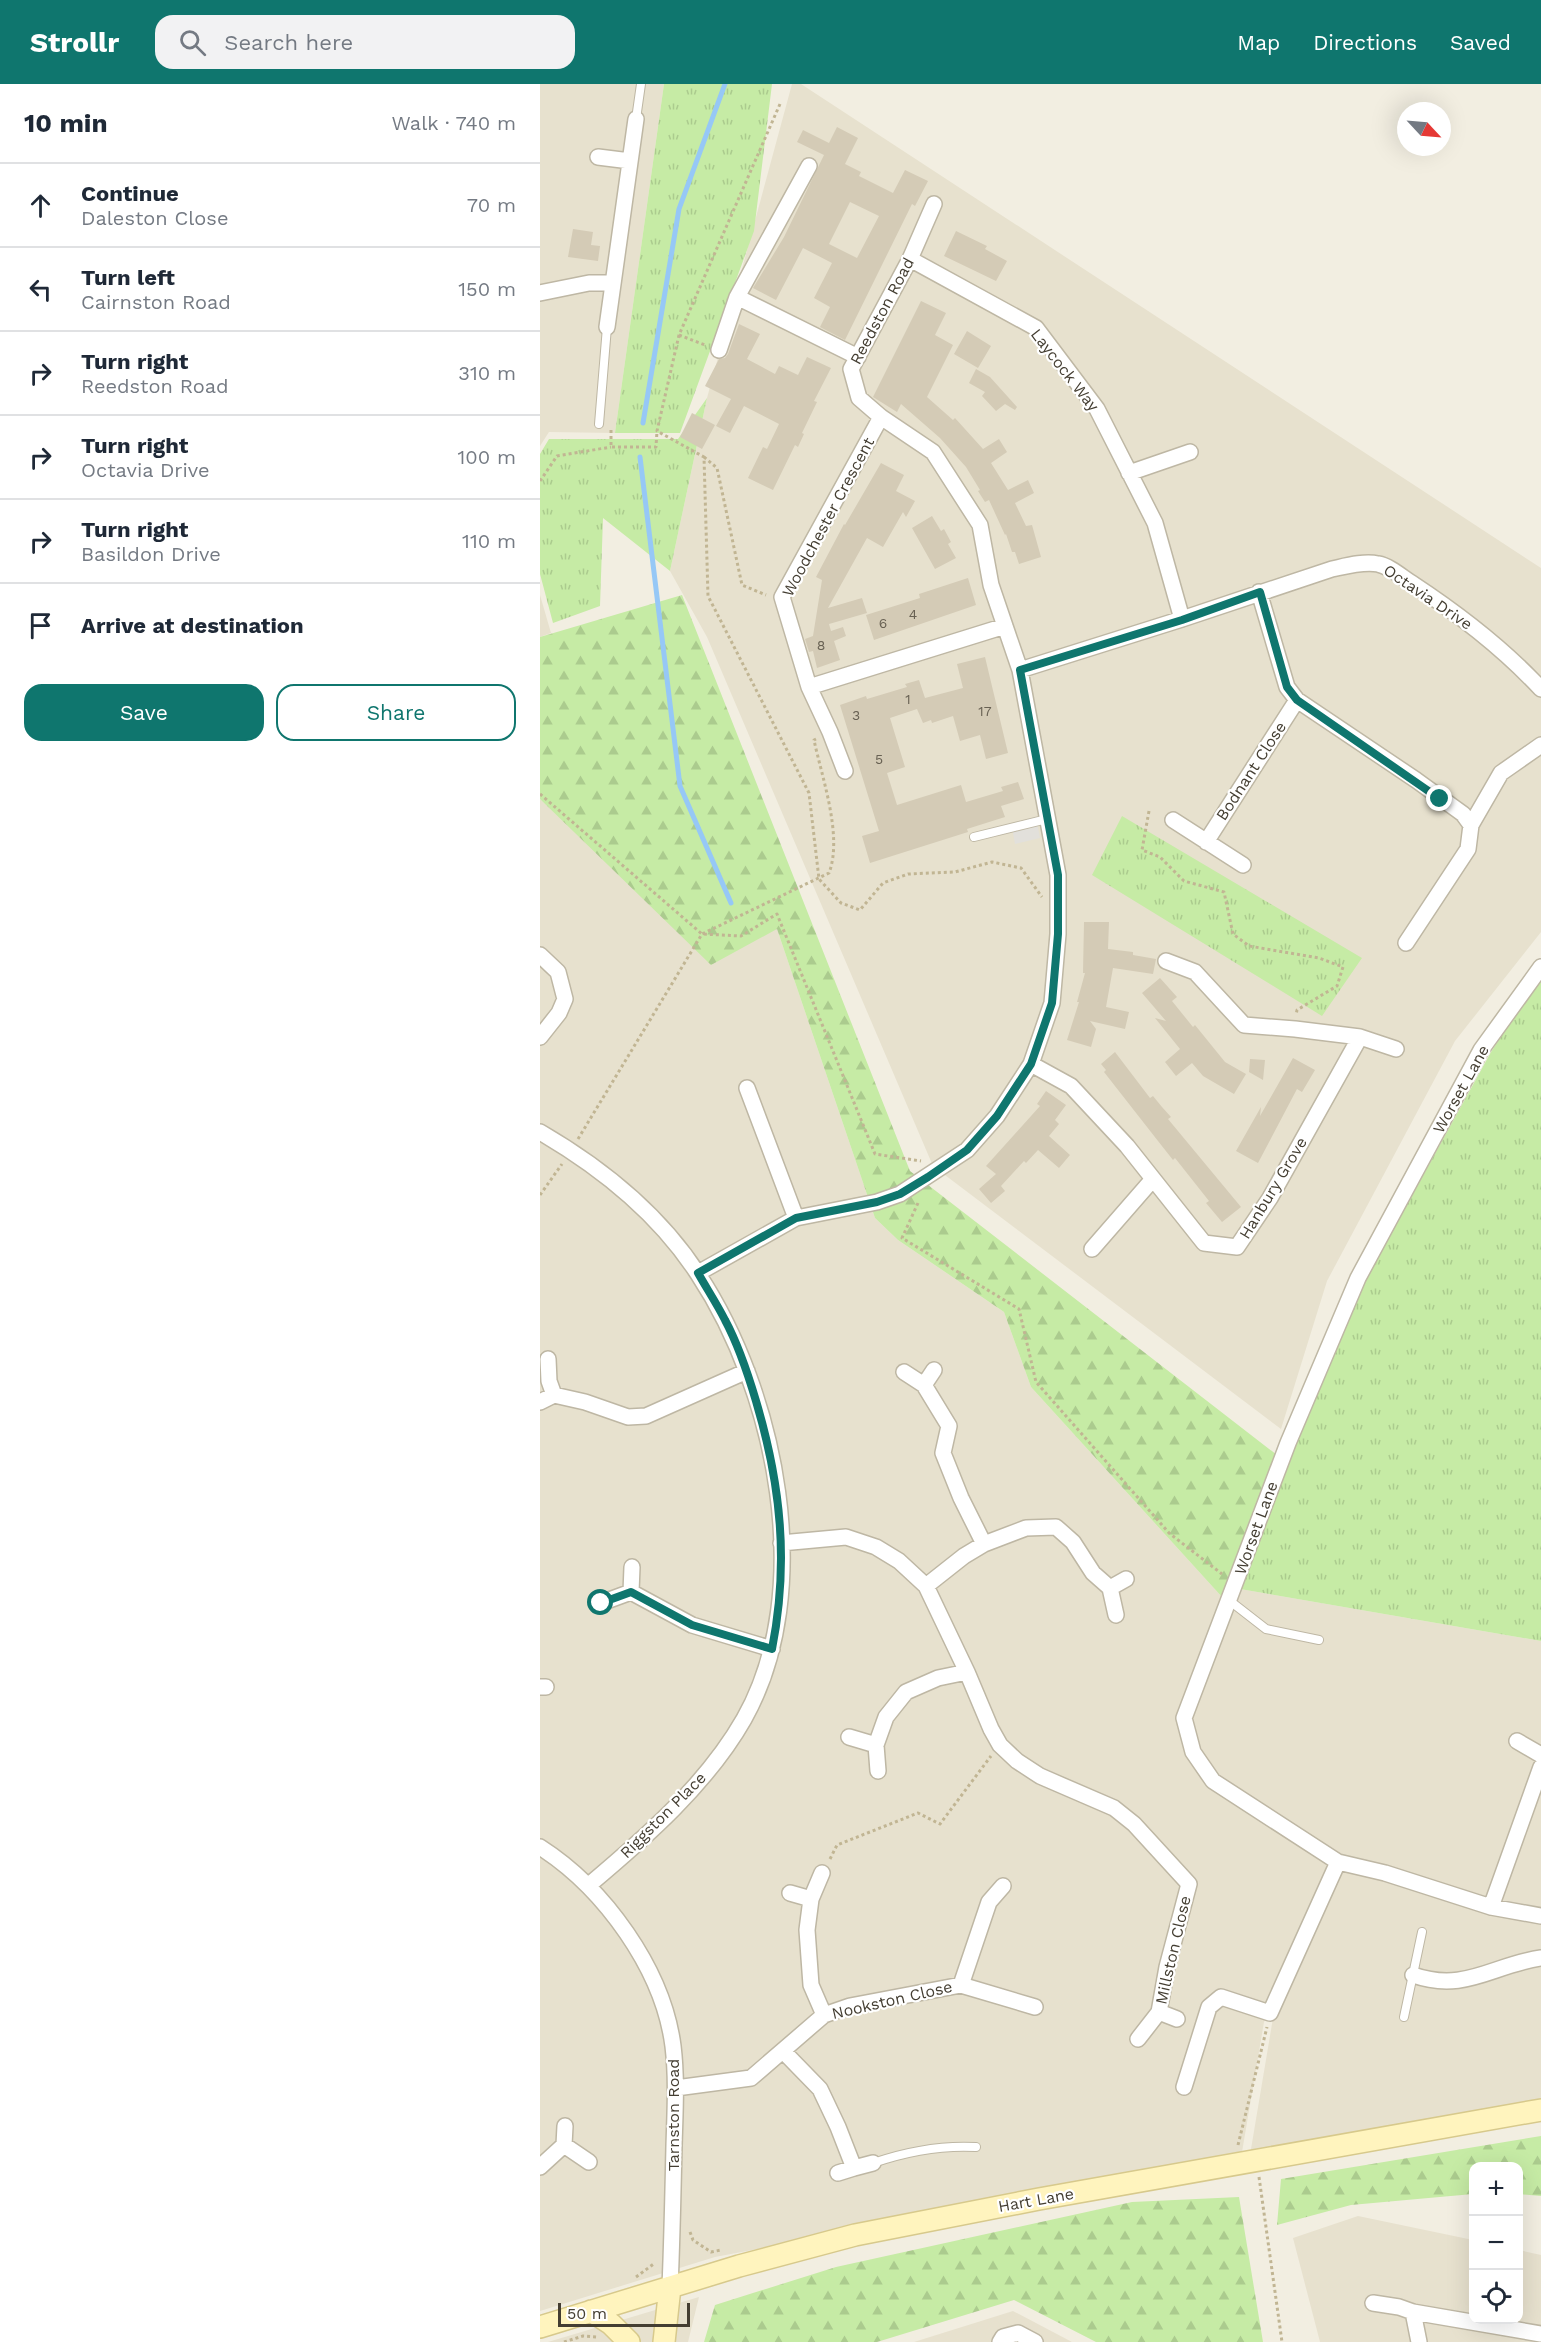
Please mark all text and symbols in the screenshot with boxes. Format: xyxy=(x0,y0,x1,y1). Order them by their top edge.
search box xyxy=(155,15,575,69)
text: Strollr xyxy=(30,26,119,59)
icon: search xyxy=(176,26,209,59)
text: Search here xyxy=(224,30,353,55)
text: Map xyxy=(1237,30,1280,55)
text: Directions xyxy=(1313,30,1417,55)
text: Saved xyxy=(1450,30,1511,55)
north arrow xyxy=(1397,102,1451,156)
text: 10 min xyxy=(24,108,108,138)
text: Walk · 740 m xyxy=(391,111,516,135)
text: Continue xyxy=(81,181,179,206)
icon: ahead xyxy=(24,189,57,222)
text: 70 m xyxy=(467,193,516,217)
text: Daleston Close xyxy=(81,206,228,230)
street label: Reedston Road xyxy=(846,254,918,368)
text: Turn left xyxy=(81,265,175,290)
icon: left xyxy=(24,273,57,306)
text: 150 m xyxy=(458,277,516,301)
text: Cairnston Road xyxy=(81,290,231,314)
street label: Laycock Way xyxy=(1027,325,1104,416)
text: Turn right xyxy=(81,349,188,374)
icon: right xyxy=(24,357,57,390)
text: 310 m xyxy=(458,361,516,385)
text: Reedston Road xyxy=(81,374,229,398)
text: Turn right xyxy=(81,433,188,458)
street label: Woodchester Crescent xyxy=(778,434,878,600)
icon: right xyxy=(24,441,57,474)
text: 100 m xyxy=(457,445,516,469)
text: Octavia Drive xyxy=(81,458,210,482)
text: Turn right xyxy=(81,517,188,542)
icon: right xyxy=(24,525,57,558)
text: 110 m xyxy=(462,529,516,553)
text: Basildon Drive xyxy=(81,542,221,566)
street label: Octavia Drive xyxy=(1380,560,1476,634)
house number: 4 xyxy=(909,606,917,622)
icon: arrive xyxy=(24,609,57,642)
text: Arrive at destination xyxy=(81,613,304,638)
house number: 6 xyxy=(879,615,887,631)
house number: 8 xyxy=(817,637,825,653)
button: Save xyxy=(24,684,264,741)
button: Share xyxy=(276,684,516,741)
house number: 1 xyxy=(905,691,911,707)
house number: 17 xyxy=(978,703,992,719)
house number: 3 xyxy=(852,707,860,723)
street label: Bodnant Close xyxy=(1212,718,1290,824)
house number: 5 xyxy=(875,751,883,767)
route end xyxy=(1426,785,1452,811)
street label: Worset Lane xyxy=(1429,1042,1493,1136)
street label: Hanbury Grove xyxy=(1235,1134,1311,1242)
street label: Worset Lane xyxy=(1230,1479,1282,1577)
route start xyxy=(587,1589,613,1615)
street label: Riggston Place xyxy=(616,1768,710,1862)
street label: Millston Close xyxy=(1151,1894,1195,2006)
street label: Nookston Close xyxy=(830,1977,954,2023)
street label: Tarnston Road xyxy=(664,2059,683,2171)
map controls xyxy=(1469,2162,1523,2324)
button: + xyxy=(1469,2162,1523,2216)
street label: Hart Lane xyxy=(997,2184,1075,2216)
button: − xyxy=(1469,2216,1523,2270)
button: locate xyxy=(1469,2270,1523,2324)
scale bar xyxy=(558,2300,690,2328)
text: 50 m xyxy=(567,2304,607,2323)

